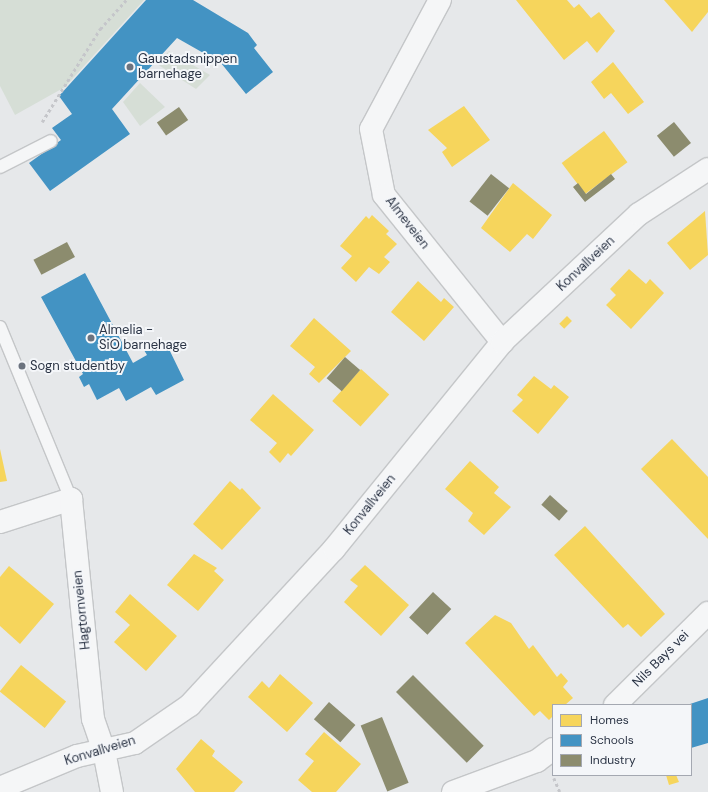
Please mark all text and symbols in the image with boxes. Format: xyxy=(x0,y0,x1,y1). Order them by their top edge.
place label: Gaustadsnippen barnehage xyxy=(138,52,237,83)
marker: Gaustadsnippen barnehage xyxy=(125,62,135,72)
street label: Almeveien xyxy=(382,194,432,252)
street label: Konvallveien xyxy=(554,233,618,295)
place label: Almelia - SiO barnehage xyxy=(99,323,187,354)
marker: Almelia - SiO barnehage xyxy=(86,333,96,343)
place label: Sogn studentby xyxy=(30,358,125,374)
marker: Sogn studentby xyxy=(17,361,27,371)
street label: Konvallveien xyxy=(341,472,399,538)
street label: Hagtornveien xyxy=(70,569,94,651)
street label: Nils Bays vei xyxy=(629,627,693,691)
legend xyxy=(552,704,692,776)
text: Homes xyxy=(590,712,629,728)
text: Schools xyxy=(590,732,634,748)
street label: Konvallveien xyxy=(63,733,137,769)
text: Industry xyxy=(590,752,636,768)

